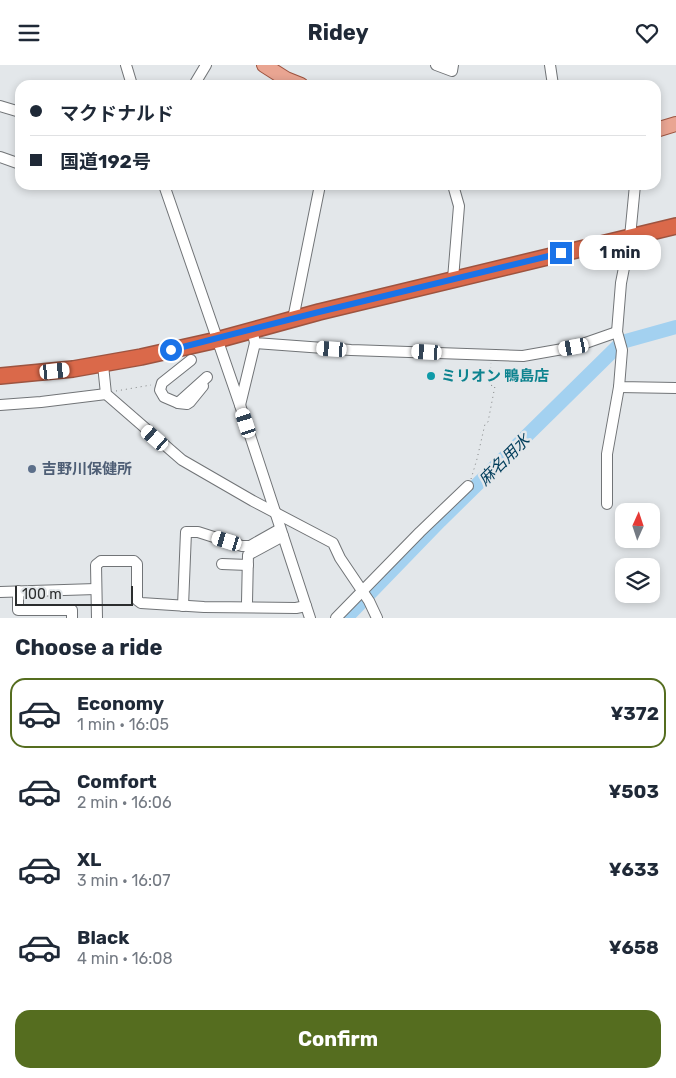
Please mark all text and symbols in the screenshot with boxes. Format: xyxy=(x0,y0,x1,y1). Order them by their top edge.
icon: menu xyxy=(15,19,43,47)
text: Ridey xyxy=(307,19,369,46)
icon: heart xyxy=(633,19,661,47)
text: マクドナルド xyxy=(60,102,174,125)
text: 国道192号 xyxy=(60,150,151,173)
callout: 1 min xyxy=(578,235,661,271)
route end xyxy=(550,242,572,264)
text: 1 min xyxy=(600,243,640,262)
car xyxy=(557,337,590,357)
route start xyxy=(160,339,182,361)
car xyxy=(316,340,347,358)
car xyxy=(411,344,442,360)
car xyxy=(39,362,70,380)
place label: ミリオン 鴨島店 xyxy=(441,367,549,385)
marker: ミリオン 鴨島店 xyxy=(425,370,437,382)
car xyxy=(234,406,257,440)
car xyxy=(138,422,171,454)
water label: 麻名用水 xyxy=(475,429,535,489)
place label: 吉野川保健所 xyxy=(42,460,132,478)
marker: 吉野川保健所 xyxy=(26,463,38,475)
north arrow xyxy=(615,503,660,547)
map controls xyxy=(615,503,660,603)
car xyxy=(210,529,243,553)
button: layers xyxy=(615,558,660,603)
scale bar xyxy=(15,583,132,606)
text: 100 m xyxy=(22,586,62,603)
text: Choose a ride xyxy=(15,634,162,661)
icon: car xyxy=(17,691,62,736)
text: Economy xyxy=(77,692,164,715)
text: ¥372 xyxy=(610,702,659,725)
text: 1 min · 16:05 xyxy=(77,715,169,734)
icon: car xyxy=(17,769,62,814)
text: Comfort xyxy=(77,770,157,793)
text: ¥503 xyxy=(608,780,659,803)
text: 2 min · 16:06 xyxy=(77,793,172,812)
icon: car xyxy=(17,847,62,892)
text: XL xyxy=(77,848,101,871)
text: ¥633 xyxy=(608,858,659,881)
text: 3 min · 16:07 xyxy=(77,871,170,890)
icon: car xyxy=(17,925,62,970)
text: Black xyxy=(77,926,129,949)
text: ¥658 xyxy=(608,936,659,959)
text: 4 min · 16:08 xyxy=(77,949,173,968)
button: Confirm xyxy=(15,1010,661,1068)

